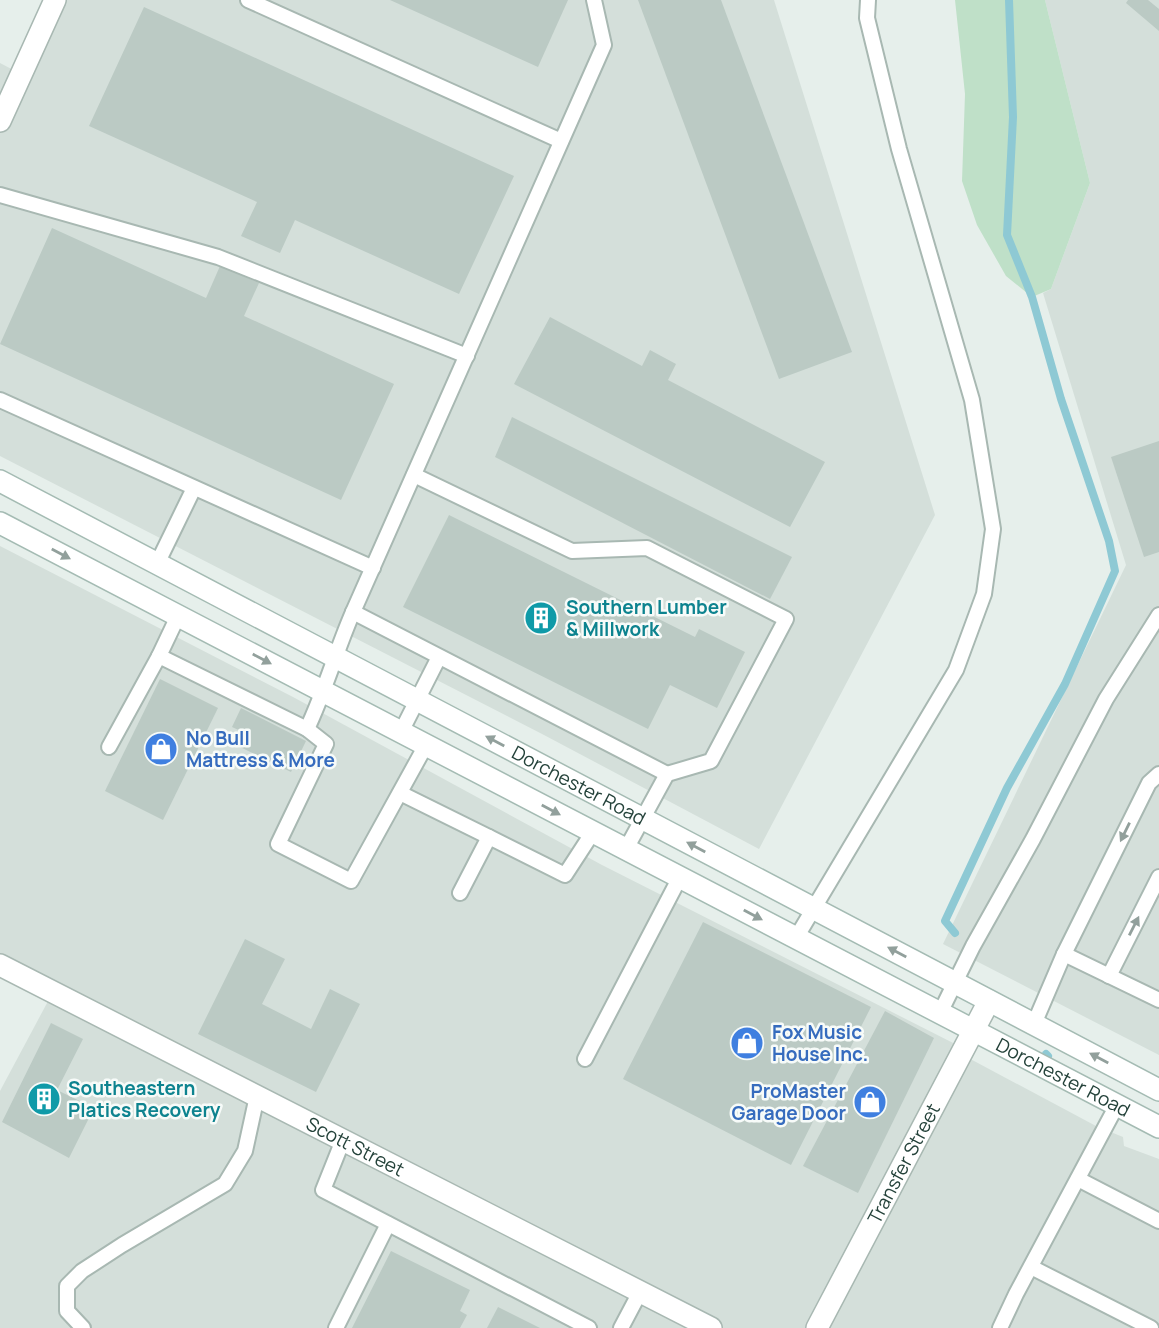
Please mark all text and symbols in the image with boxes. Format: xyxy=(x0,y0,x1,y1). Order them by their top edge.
one-way arrow xyxy=(51,548,71,560)
place label: Southern Lumber & Millwork xyxy=(566,594,727,642)
building icon: Southern Lumber & Millwork xyxy=(522,599,560,637)
one-way arrow xyxy=(252,654,272,665)
place label: No Bull Mattress & More xyxy=(186,725,335,773)
shop icon: No Bull Mattress & More xyxy=(142,730,180,768)
one-way arrow xyxy=(484,735,504,747)
street label: Dorchester Road xyxy=(508,739,650,831)
one-way arrow xyxy=(541,804,561,816)
one-way arrow xyxy=(1119,822,1130,842)
one-way arrow xyxy=(686,841,706,852)
one-way arrow xyxy=(743,909,762,921)
one-way arrow xyxy=(1129,916,1140,936)
one-way arrow xyxy=(887,947,907,958)
place label: Fox Music House Inc. xyxy=(772,1019,868,1067)
shop icon: Fox Music House Inc. xyxy=(728,1024,766,1062)
street label: Dorchester Road xyxy=(992,1031,1135,1123)
one-way arrow xyxy=(1088,1053,1108,1065)
place label: Southeastern Platics Recovery xyxy=(68,1075,221,1123)
place label: ProMaster Garage Door xyxy=(732,1078,846,1126)
building icon: Southeastern Platics Recovery xyxy=(25,1080,63,1118)
shop icon: ProMaster Garage Door xyxy=(851,1083,889,1121)
street label: Transfer Street xyxy=(861,1099,946,1228)
street label: Scott Street xyxy=(302,1111,409,1182)

